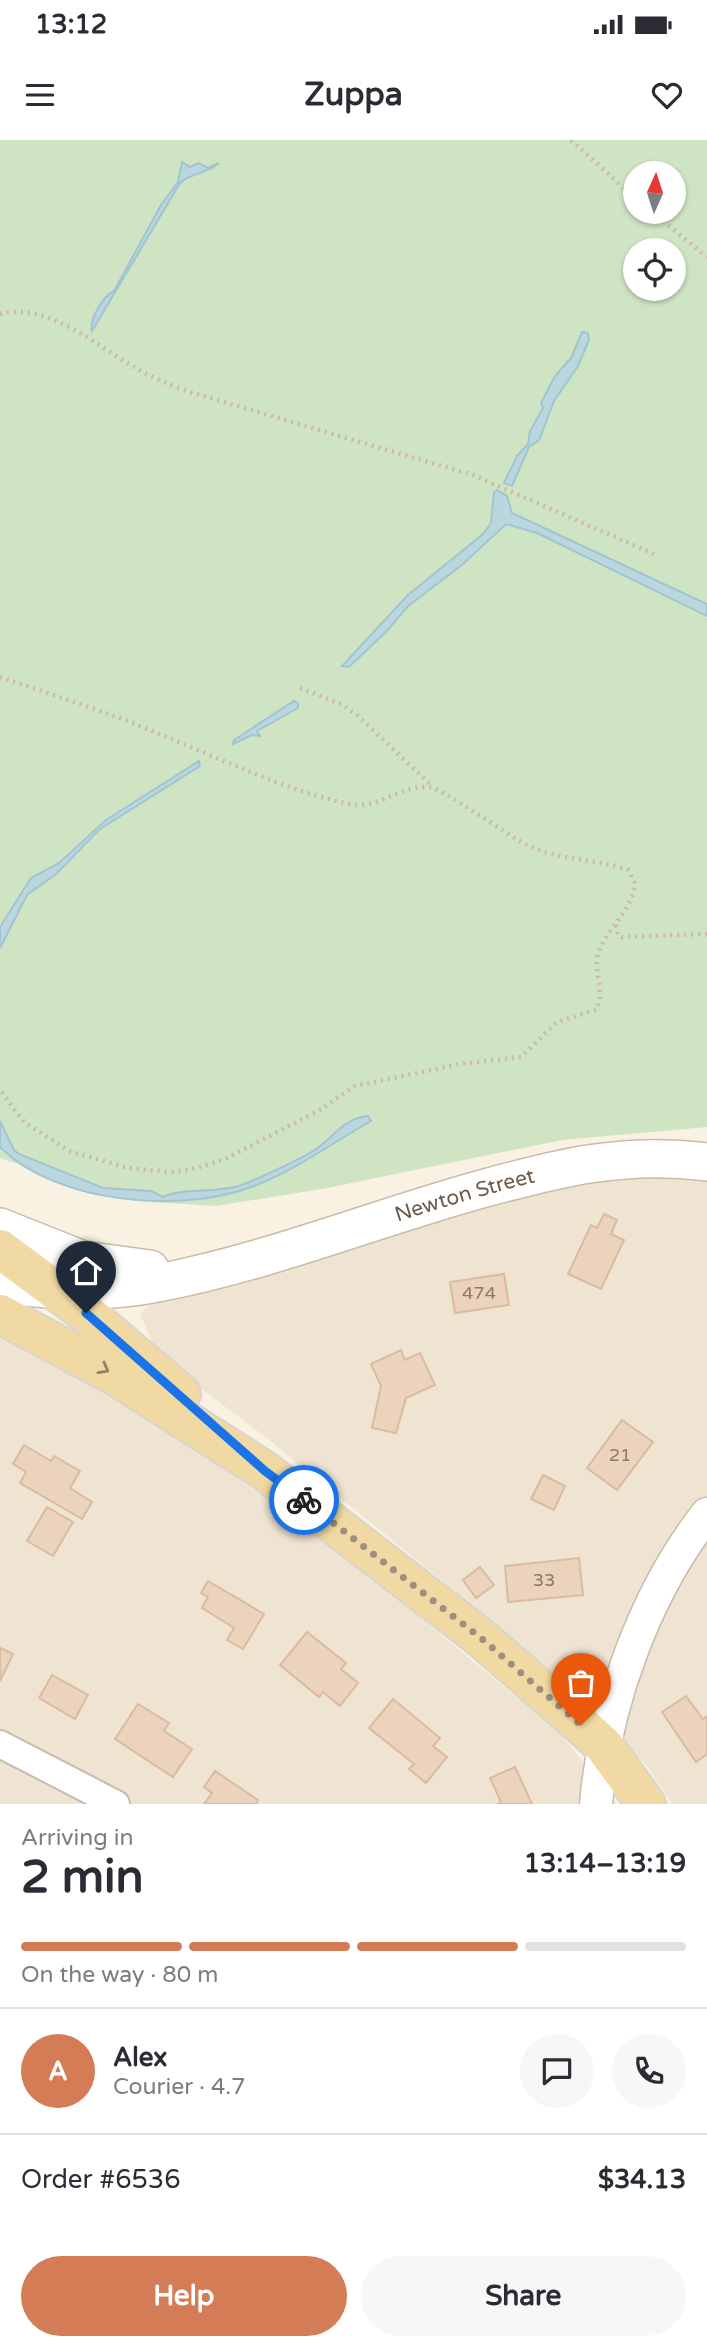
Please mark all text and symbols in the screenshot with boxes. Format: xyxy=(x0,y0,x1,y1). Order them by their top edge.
text: 13:12 xyxy=(35,9,107,40)
icon: menu xyxy=(21,76,59,114)
text: Zuppa xyxy=(304,76,403,114)
icon: heart xyxy=(648,76,686,114)
north arrow xyxy=(623,161,686,224)
map controls xyxy=(623,161,686,301)
button: locate xyxy=(623,238,686,301)
street label: Newton Street xyxy=(392,1164,537,1228)
pin xyxy=(56,1241,116,1313)
icon: home xyxy=(67,1252,105,1290)
house number: 474 xyxy=(462,1282,496,1304)
one-way arrow xyxy=(96,1361,109,1374)
house number: 21 xyxy=(609,1444,631,1466)
courier xyxy=(269,1465,339,1535)
icon: bike xyxy=(285,1481,323,1519)
house number: 33 xyxy=(533,1569,555,1591)
pin xyxy=(551,1653,611,1725)
icon: bag xyxy=(562,1664,600,1702)
text: Arriving in xyxy=(21,1824,134,1852)
text: 13:14–13:19 xyxy=(524,1848,686,1879)
text: 2 min xyxy=(21,1850,144,1905)
text: On the way · 80 m xyxy=(21,1961,218,1989)
button: chat xyxy=(520,2034,594,2108)
button: phone xyxy=(612,2034,686,2108)
text: Alex xyxy=(113,2042,167,2073)
text: A xyxy=(48,2056,68,2087)
text: Courier · 4.7 xyxy=(113,2073,246,2101)
text: Order #6536 xyxy=(21,2164,181,2195)
text: $34.13 xyxy=(598,2164,686,2195)
button: Help xyxy=(21,2256,347,2336)
button: Share xyxy=(361,2256,686,2336)

